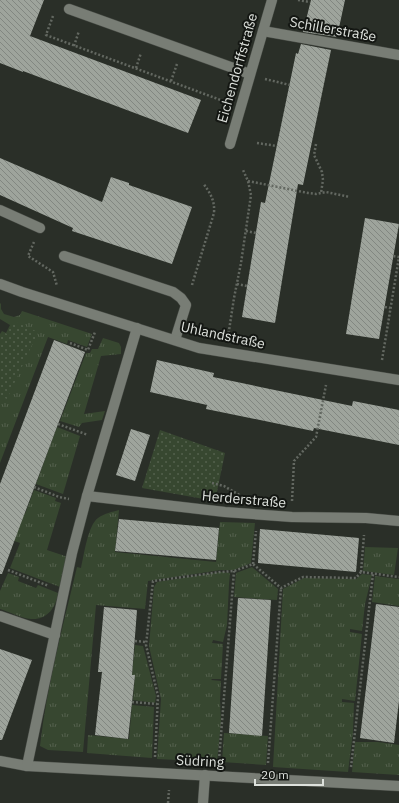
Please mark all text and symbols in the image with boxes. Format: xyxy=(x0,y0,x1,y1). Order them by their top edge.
street label: Eichendorffstraße xyxy=(213,11,261,125)
street label: Schillerstraße xyxy=(288,13,378,46)
street label: Uhlandstraße xyxy=(179,317,267,353)
street label: Herderstraße xyxy=(201,486,287,512)
street label: Südring xyxy=(175,751,225,771)
scale bar xyxy=(255,761,323,787)
text: 20 m xyxy=(261,767,289,782)

